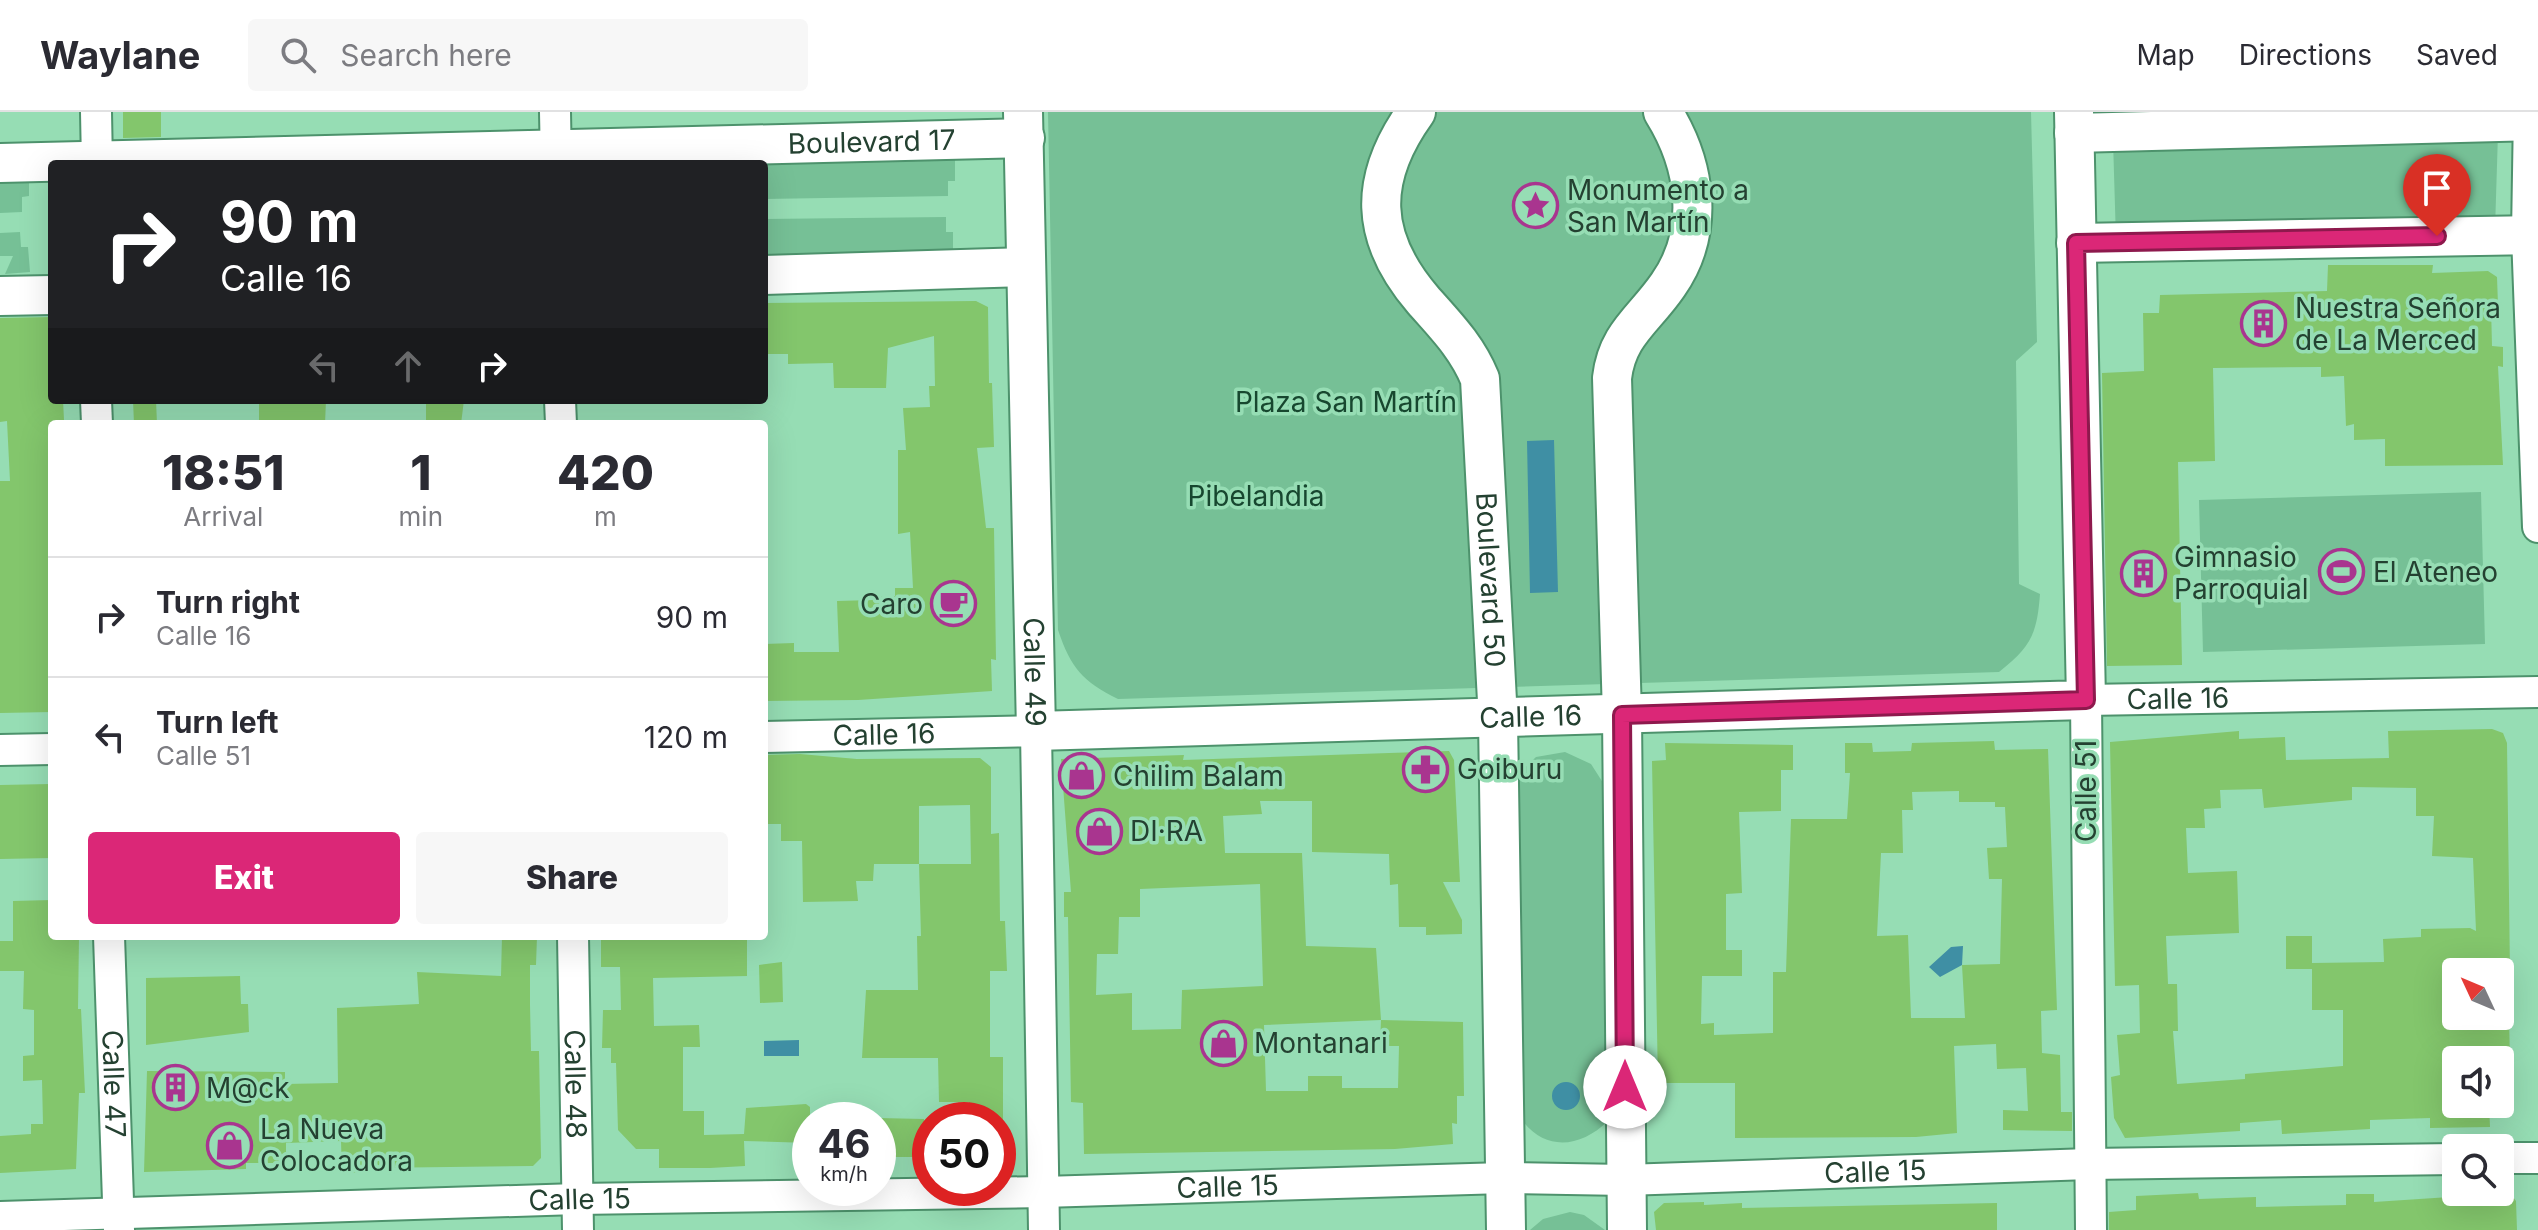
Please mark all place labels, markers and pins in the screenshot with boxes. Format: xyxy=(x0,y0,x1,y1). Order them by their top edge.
pin xyxy=(2403,154,2471,236)
place label: Monumento a San Martín xyxy=(1567,173,1749,239)
place icon: Monumento a San Martín xyxy=(1512,182,1560,230)
place label: Nuestra Señora de La Merced xyxy=(2295,291,2501,357)
building icon: Nuestra Señora de La Merced xyxy=(2240,300,2288,348)
place label: Gimnasio Parroquial xyxy=(2174,540,2308,606)
sports icon: El Ateneo xyxy=(2318,548,2366,596)
building icon: Gimnasio Parroquial xyxy=(2119,549,2167,597)
place label: El Ateneo xyxy=(2373,555,2498,589)
cafe icon: Caro xyxy=(930,580,978,628)
place label: Caro xyxy=(860,587,923,621)
pharmacy icon: Goiburu xyxy=(1402,745,1450,793)
shop icon: Chilim Balam xyxy=(1058,752,1106,800)
place label: Goiburu xyxy=(1457,752,1562,786)
place label: Chilim Balam xyxy=(1113,759,1284,793)
shop icon: DI·RA xyxy=(1075,807,1123,855)
place label: DI·RA xyxy=(1130,814,1203,848)
shop icon: Montanari xyxy=(1199,1019,1247,1067)
place label: Montanari xyxy=(1254,1026,1388,1060)
building icon: M@ck xyxy=(151,1064,199,1112)
place label: M@ck xyxy=(206,1071,290,1105)
place label: La Nueva Colocadora xyxy=(260,1112,413,1178)
shop icon: La Nueva Colocadora xyxy=(205,1121,253,1169)

